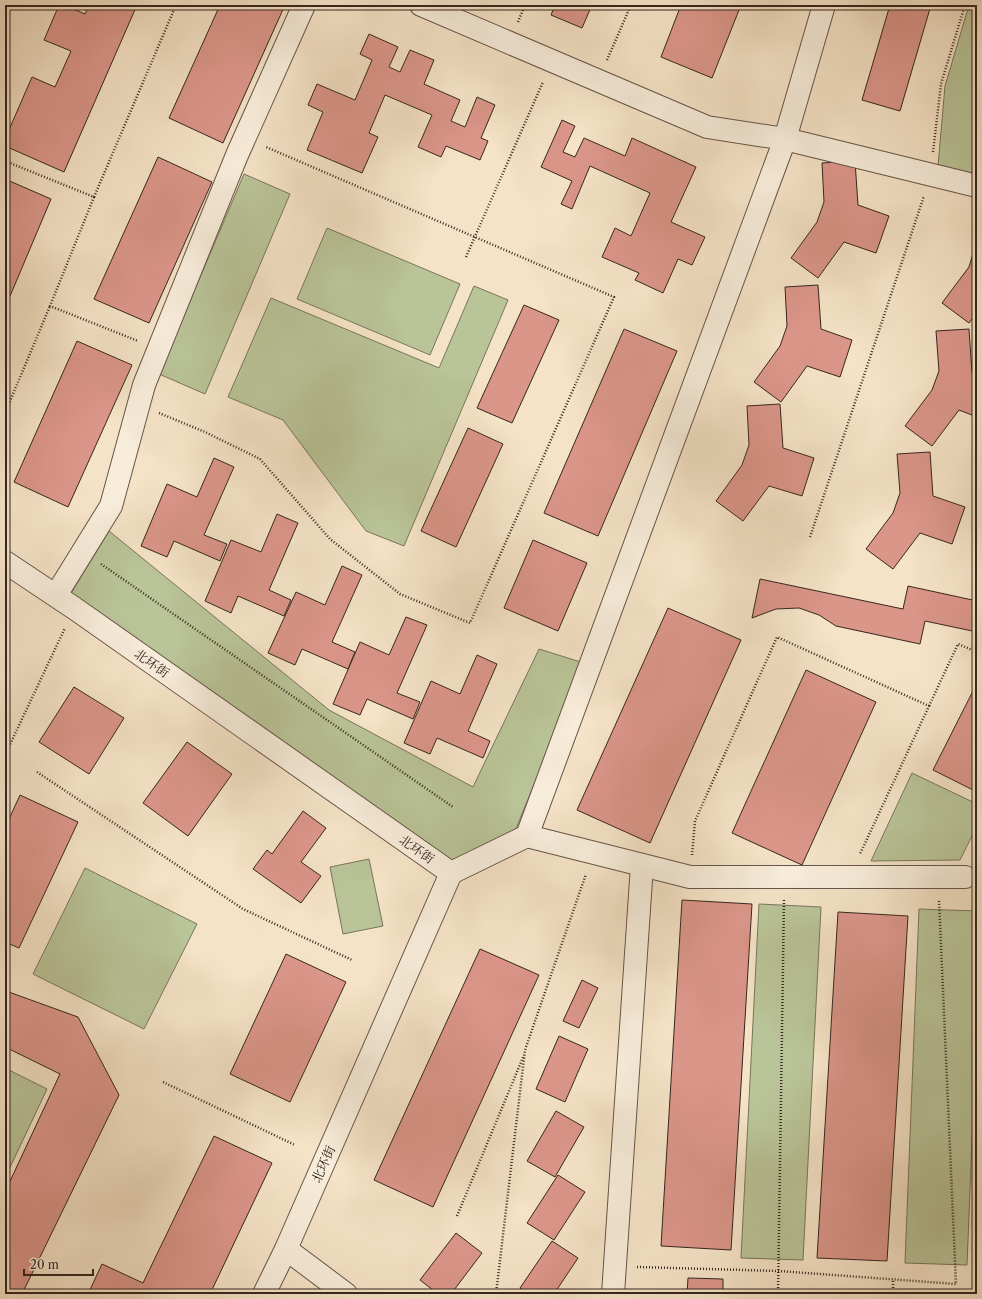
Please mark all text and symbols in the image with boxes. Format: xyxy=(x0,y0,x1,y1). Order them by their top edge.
street label: 北环街 xyxy=(131,645,173,681)
street label: 北环街 xyxy=(396,831,438,867)
street label: 北环街 xyxy=(308,1143,338,1185)
scale bar xyxy=(24,1251,93,1277)
text: 20 m xyxy=(30,1257,59,1272)

